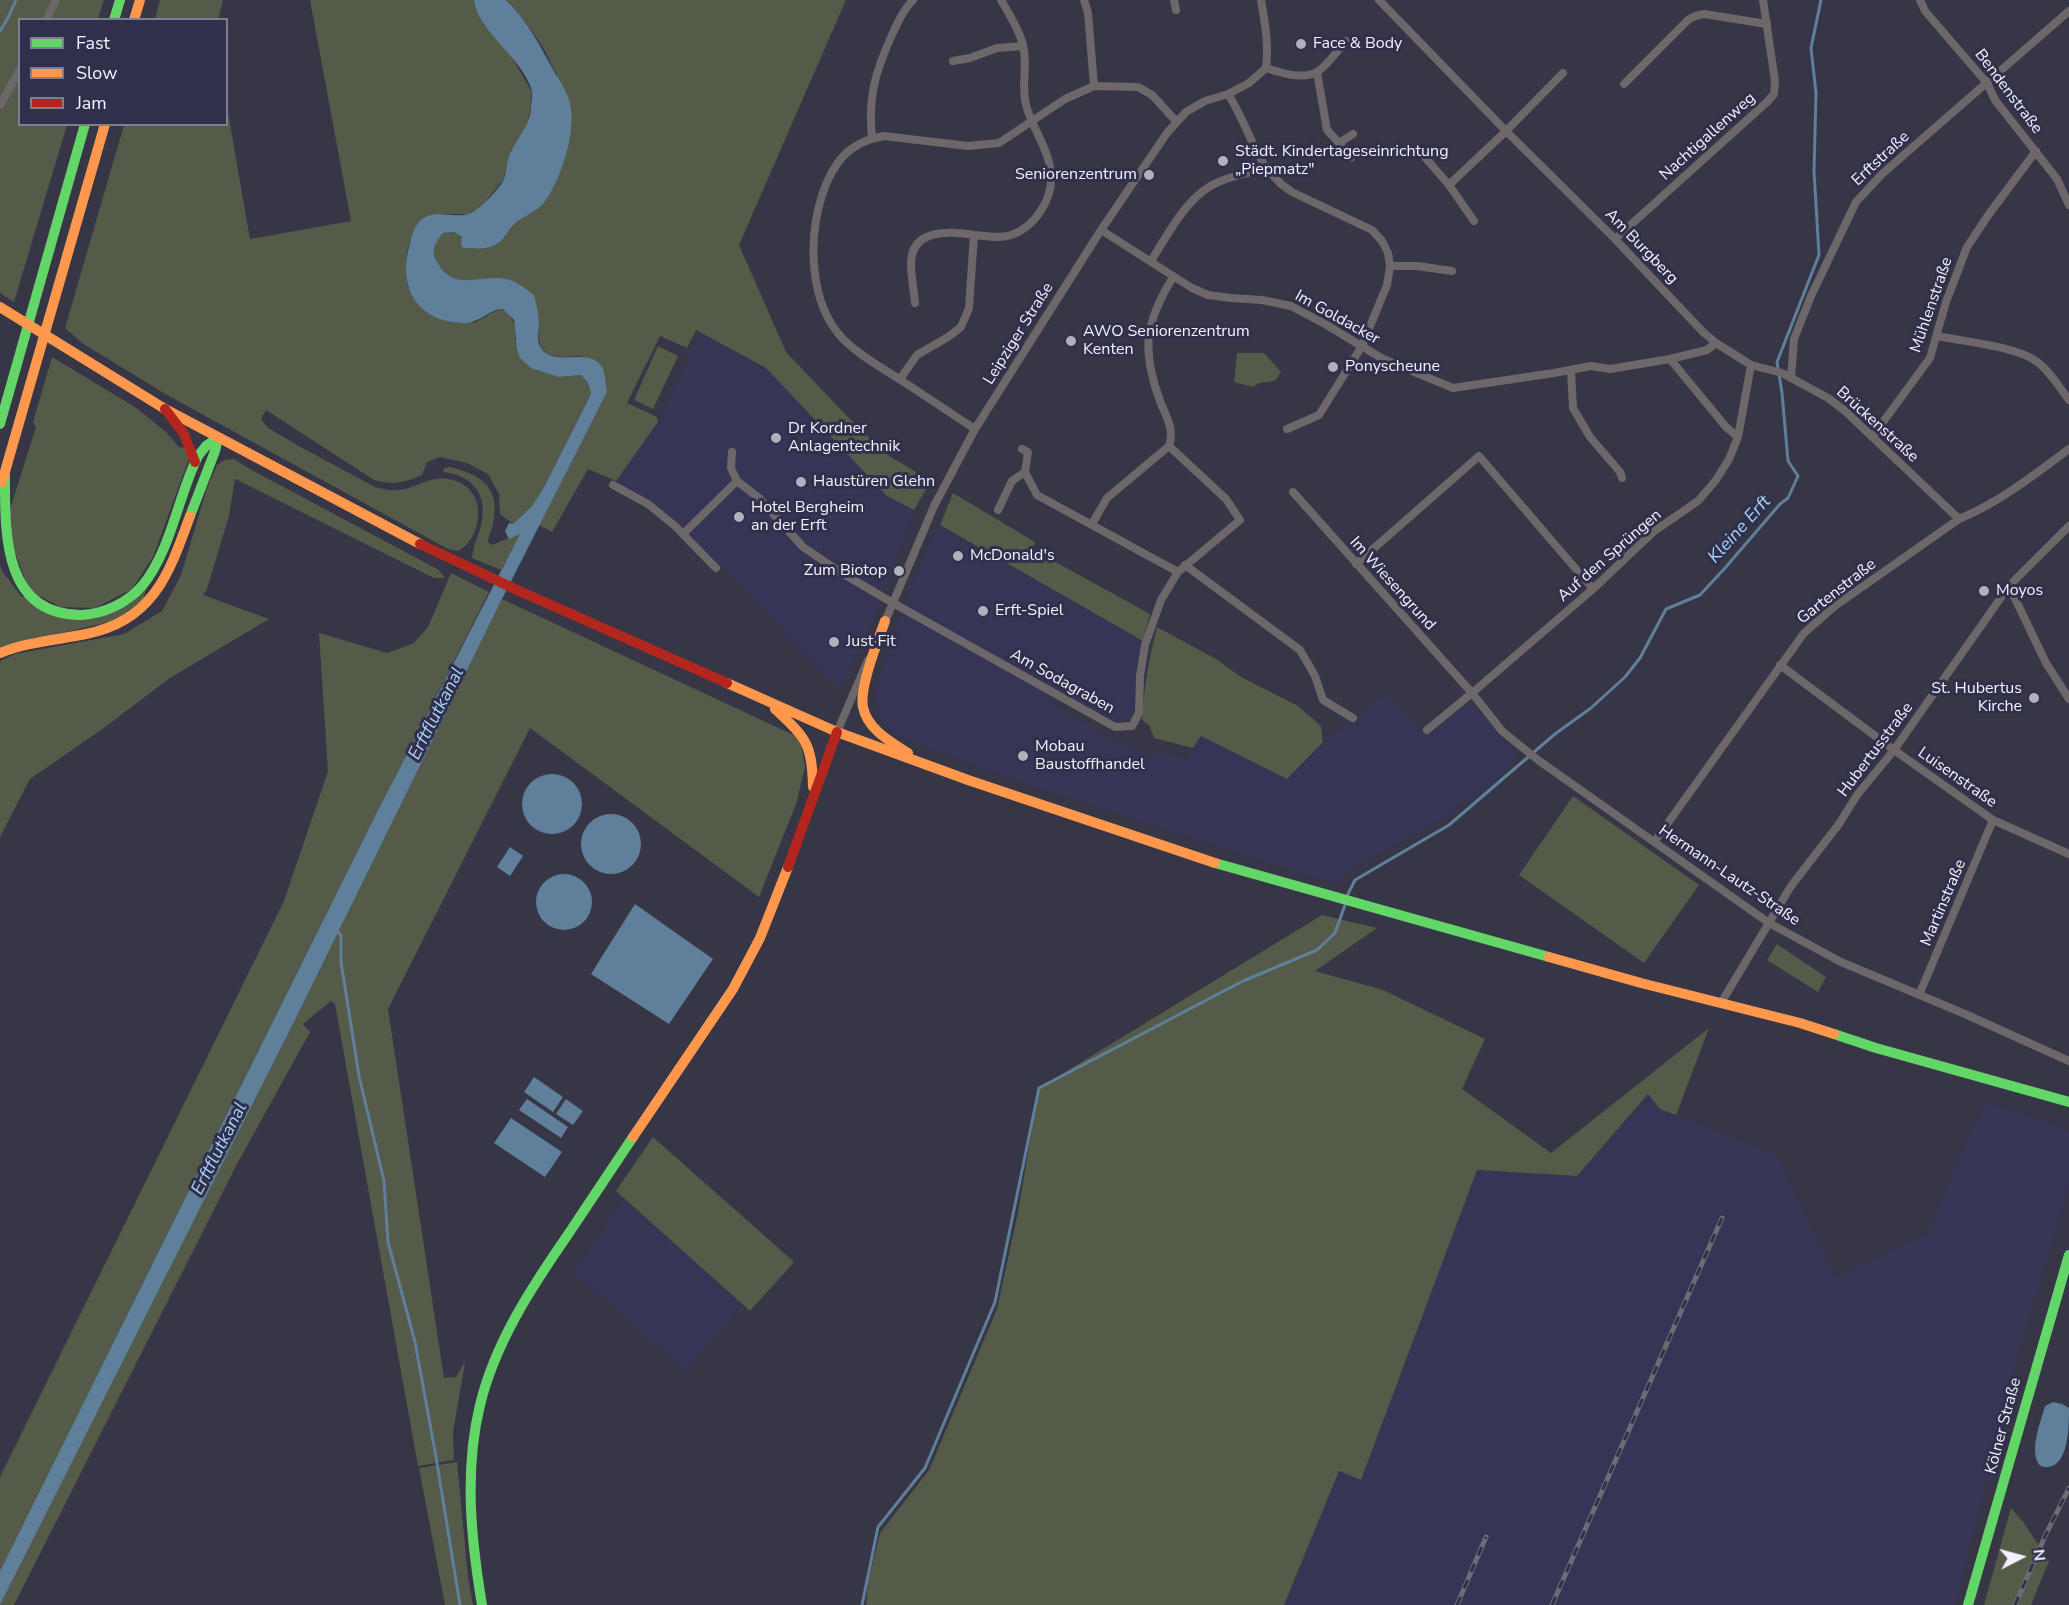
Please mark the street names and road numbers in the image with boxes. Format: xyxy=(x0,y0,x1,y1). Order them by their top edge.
street label: Bendenstraße xyxy=(1970,46,2046,138)
street label: Nachtigallenweg xyxy=(1656,89,1760,185)
street label: Erftstraße xyxy=(1848,128,1914,190)
street label: Am Burgberg xyxy=(1600,205,1682,289)
street label: Mühlenstraße xyxy=(1907,255,1957,355)
street label: Leipziger Straße xyxy=(980,279,1058,389)
street label: Im Goldacker xyxy=(1291,287,1383,349)
street label: Brückenstraße xyxy=(1832,383,1922,467)
street label: Auf den Sprüngen xyxy=(1554,506,1666,606)
street label: Im Wiesengrund xyxy=(1345,533,1439,635)
street label: Gartenstraße xyxy=(1794,555,1880,629)
street label: Am Sodagraben xyxy=(1006,645,1118,719)
street label: Hubertusstraße xyxy=(1834,699,1918,801)
street label: Luisenstraße xyxy=(1914,744,2000,812)
street label: Hermann-Lautz-Straße xyxy=(1655,822,1803,930)
street label: Martinstraße xyxy=(1917,857,1971,949)
street label: Kölner Straße xyxy=(1982,1376,2026,1476)

